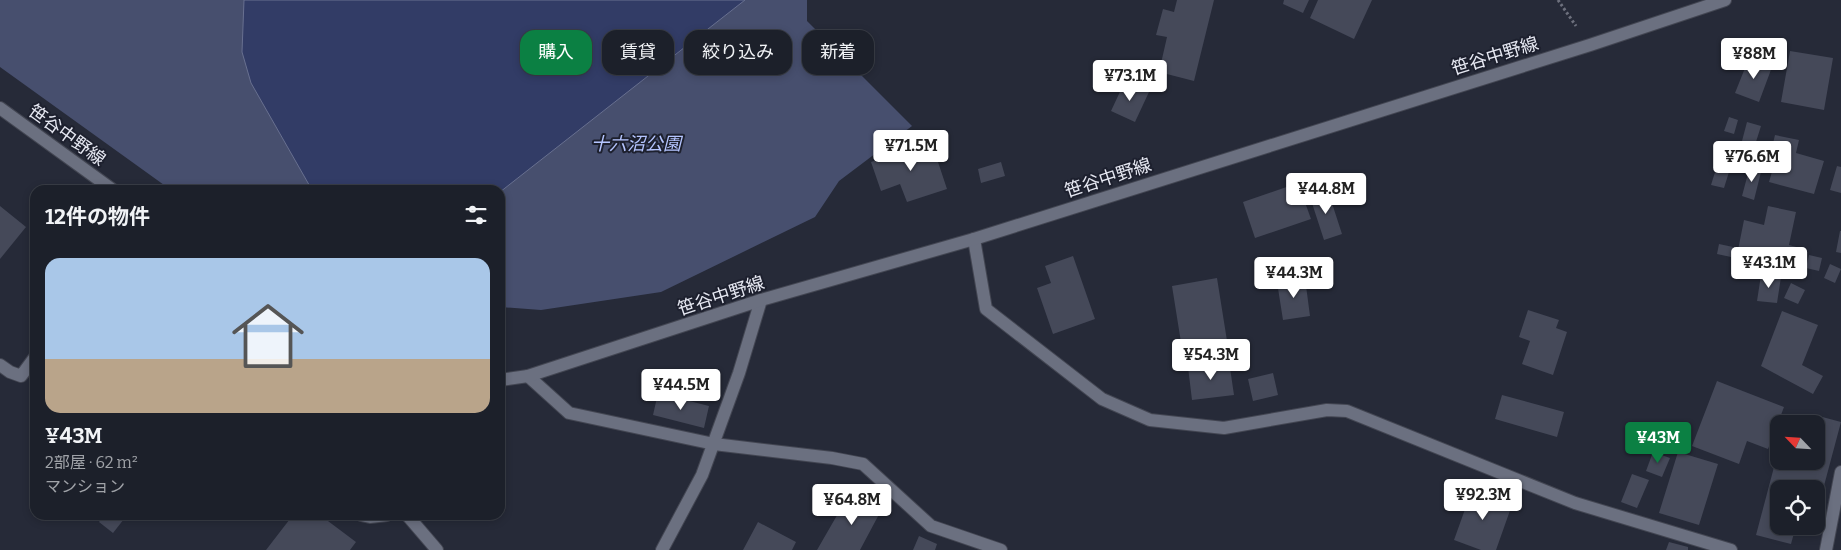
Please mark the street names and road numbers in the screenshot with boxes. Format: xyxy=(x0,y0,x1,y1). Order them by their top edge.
street label: 笹谷中野線 xyxy=(1449,32,1541,80)
street label: 笹谷中野線 xyxy=(24,100,110,170)
street label: 笹谷中野線 xyxy=(1062,154,1154,202)
street label: 笹谷中野線 xyxy=(675,272,767,320)

